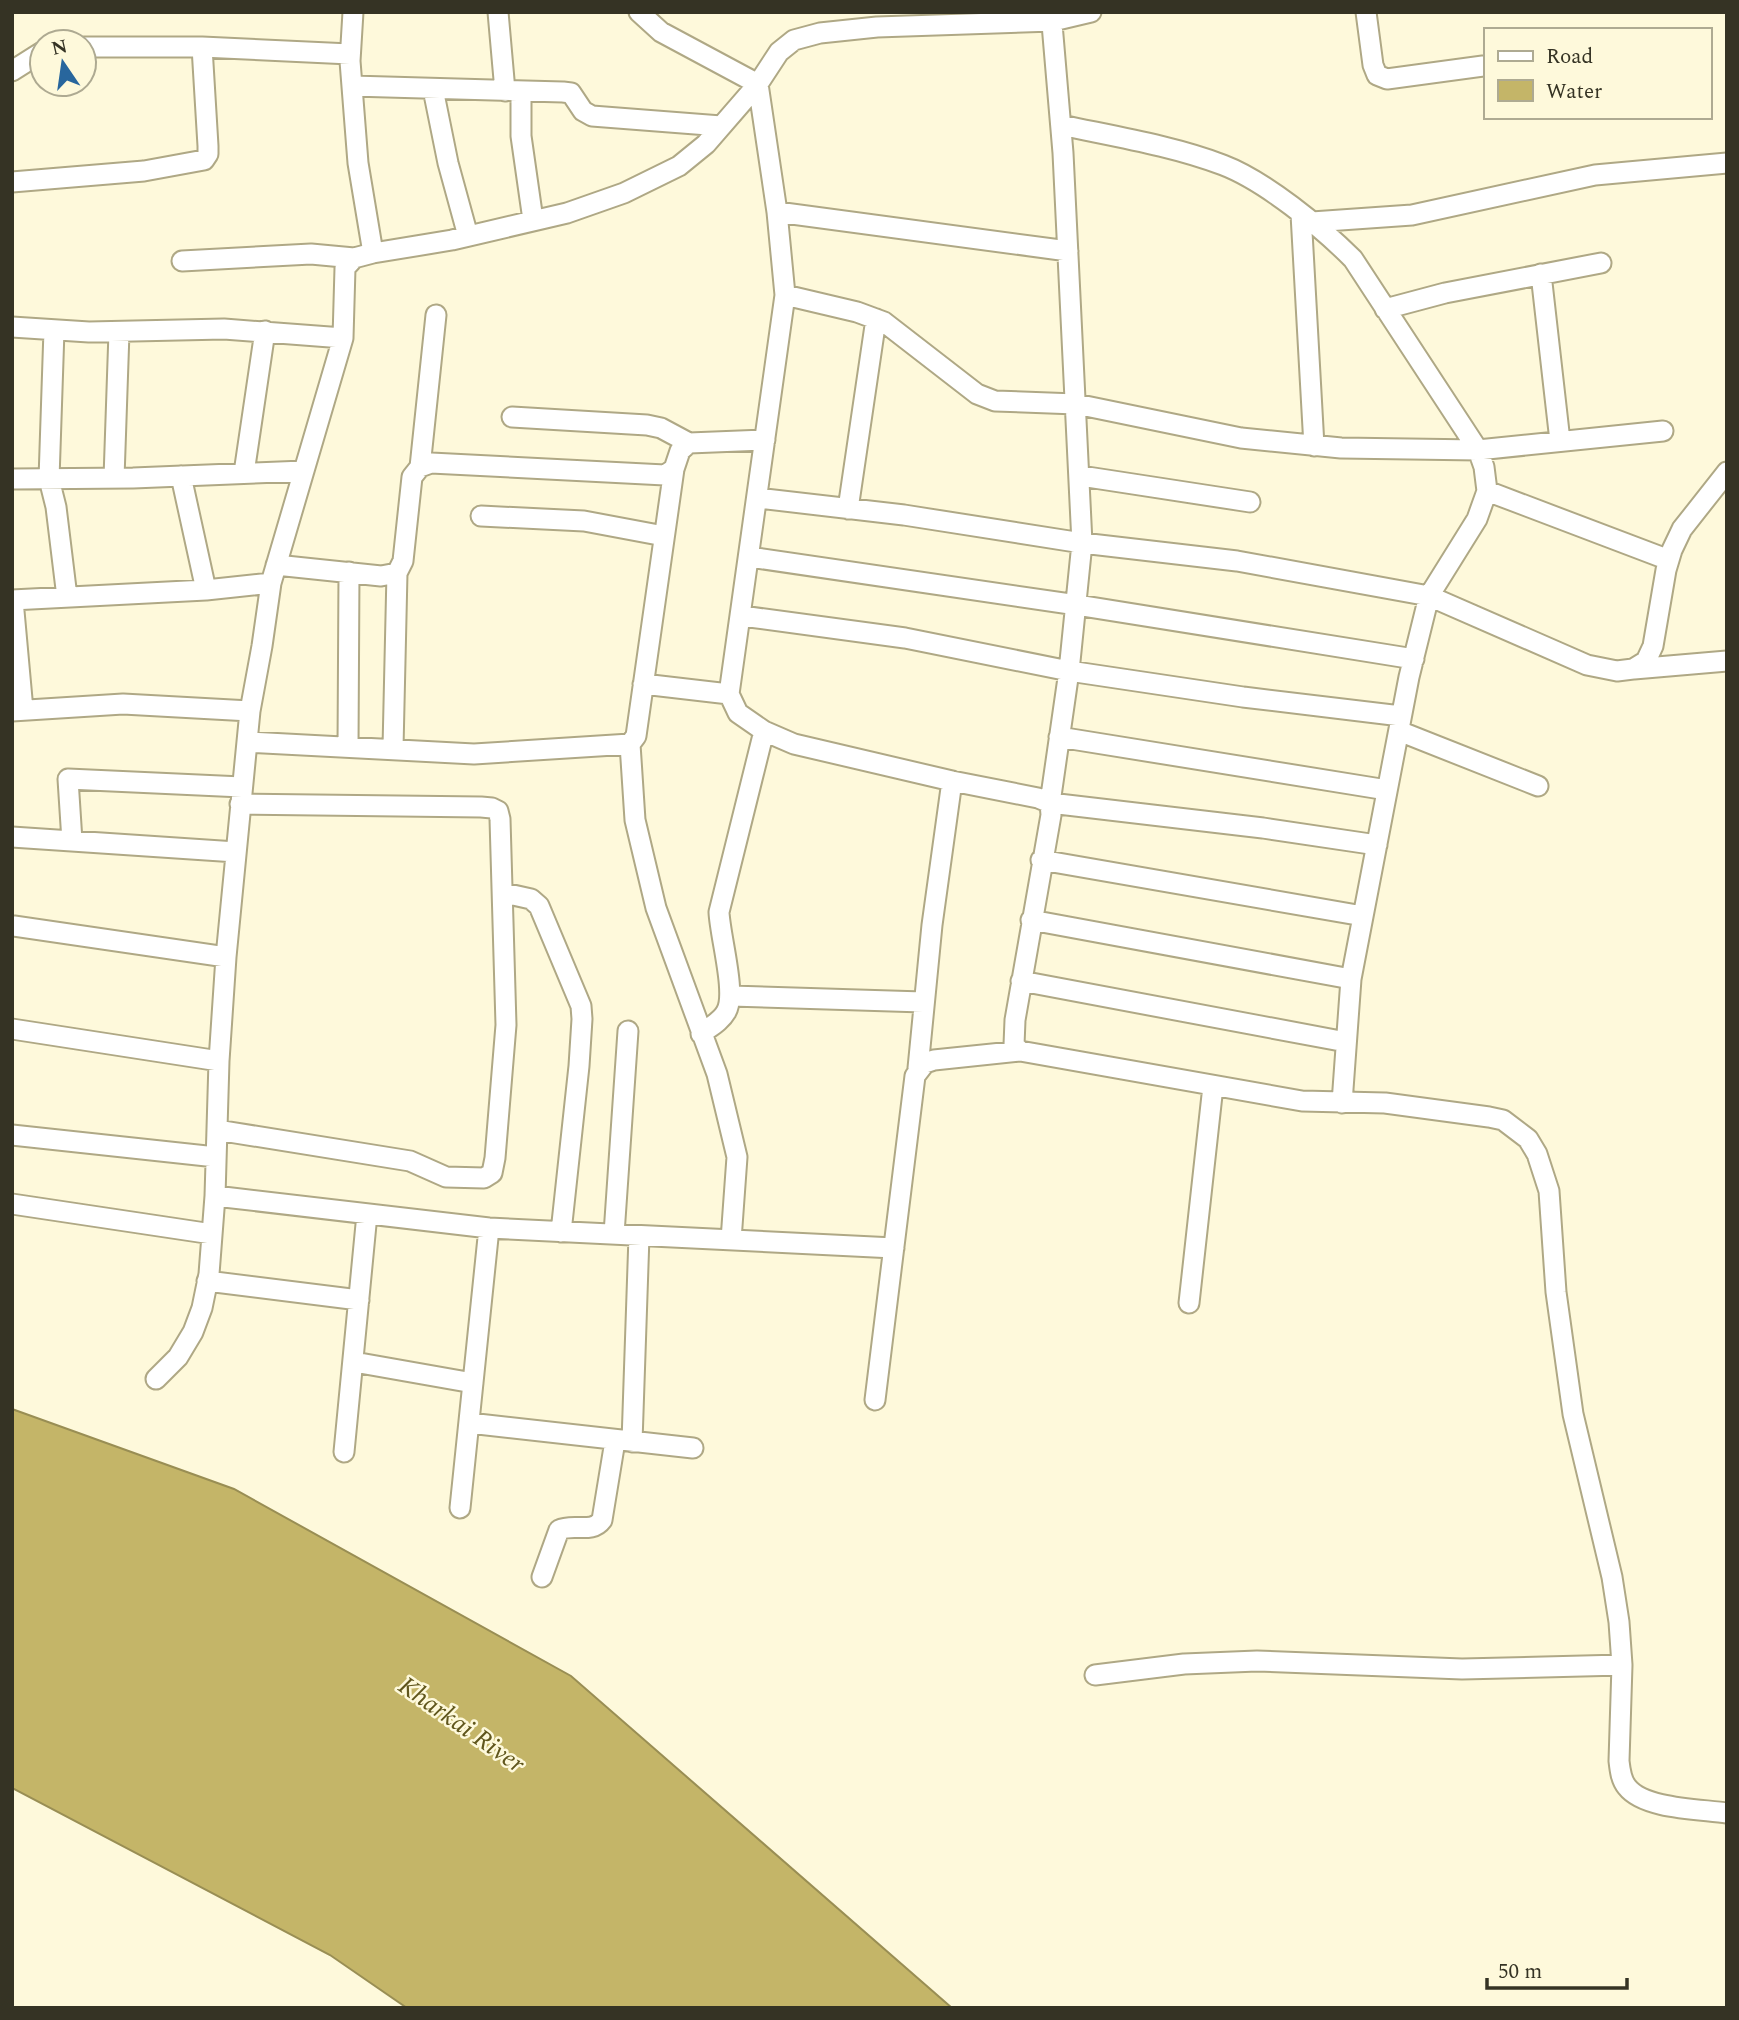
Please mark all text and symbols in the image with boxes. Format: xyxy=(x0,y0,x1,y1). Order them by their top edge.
north arrow xyxy=(28,28,98,98)
legend xyxy=(1484,28,1711,119)
text: N xyxy=(49,32,70,64)
text: Road xyxy=(1546,41,1593,73)
text: Water xyxy=(1546,76,1602,108)
water label: Kharkai River xyxy=(390,1666,534,1784)
scale bar xyxy=(1487,1946,1627,1990)
text: 50 m xyxy=(1498,1956,1542,1988)

